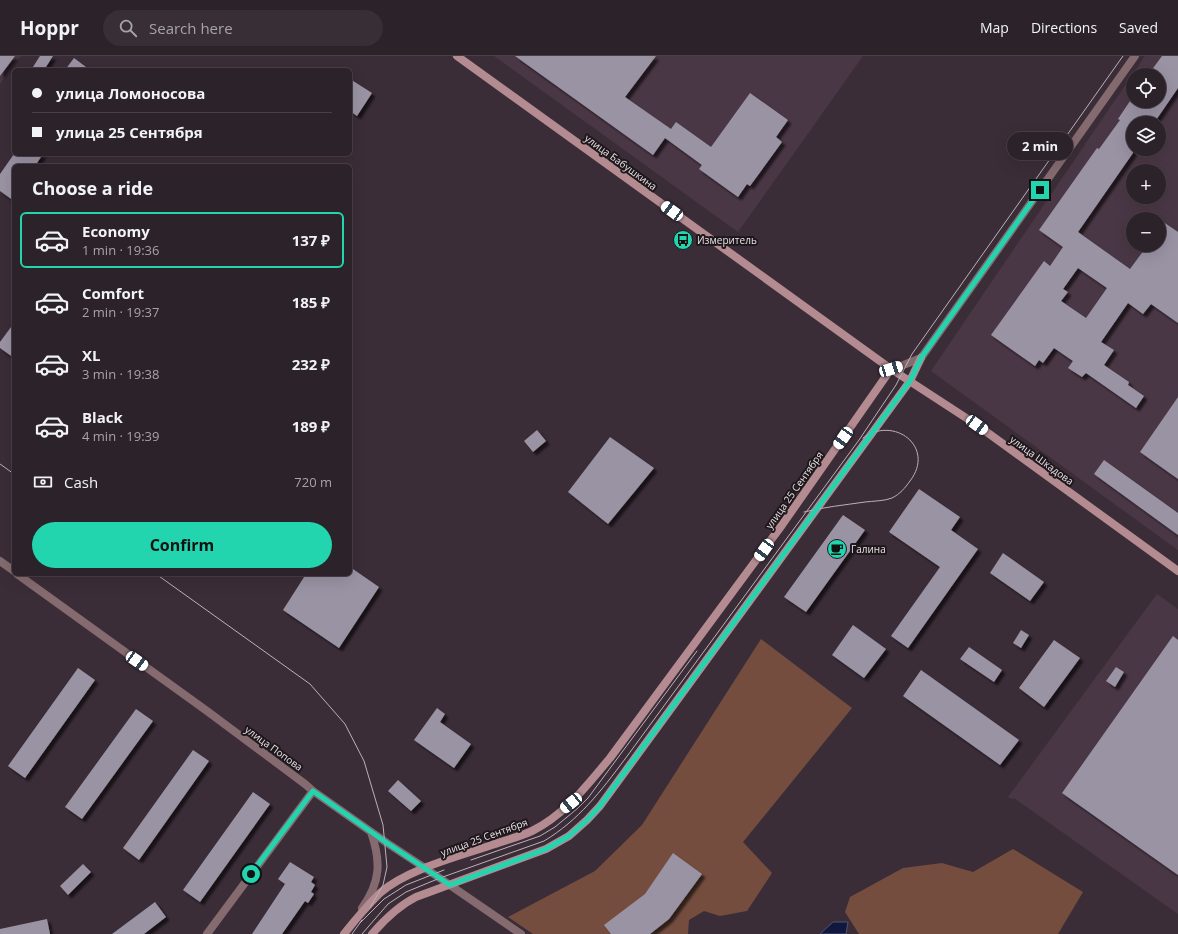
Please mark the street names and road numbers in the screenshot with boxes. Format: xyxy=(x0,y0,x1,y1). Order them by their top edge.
street label: улица Бабушкина xyxy=(582,131,660,193)
street label: улица Шкадова xyxy=(1007,432,1077,488)
street label: улица 25 Сентября xyxy=(762,448,826,532)
street label: улица Попова xyxy=(242,722,306,774)
street label: улица 25 Сентября xyxy=(439,815,529,859)

